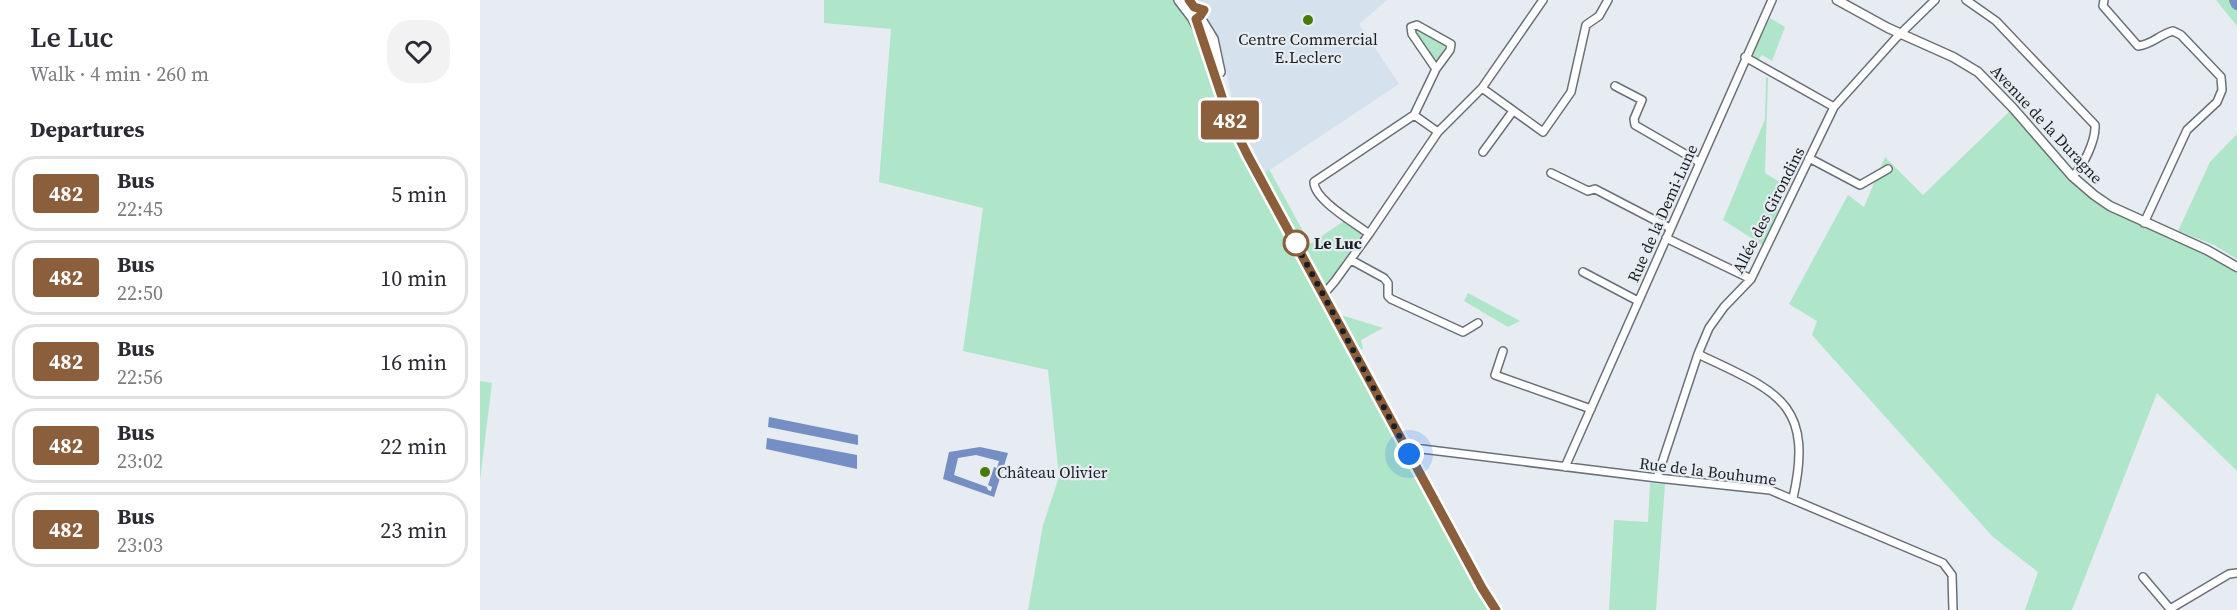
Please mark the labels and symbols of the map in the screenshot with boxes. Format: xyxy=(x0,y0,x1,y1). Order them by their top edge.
marker: Centre Commercial E.Leclerc xyxy=(1301,13,1315,27)
place label: Centre Commercial E.Leclerc xyxy=(1238,28,1378,68)
street label: Avenue de la Duragne xyxy=(1986,60,2108,188)
line badge: 482 xyxy=(1196,100,1264,140)
street label: Rue de la Demi-Lune xyxy=(1622,141,1702,285)
street label: Allée des Girondins xyxy=(1727,143,1809,277)
marker: Le Luc xyxy=(1283,230,1309,256)
place label: Le Luc xyxy=(1314,232,1362,254)
your location xyxy=(1394,439,1424,469)
street label: Rue de la Bouhume xyxy=(1638,452,1778,490)
place label: Château Olivier xyxy=(997,461,1108,483)
marker: Château Olivier xyxy=(978,465,992,479)

